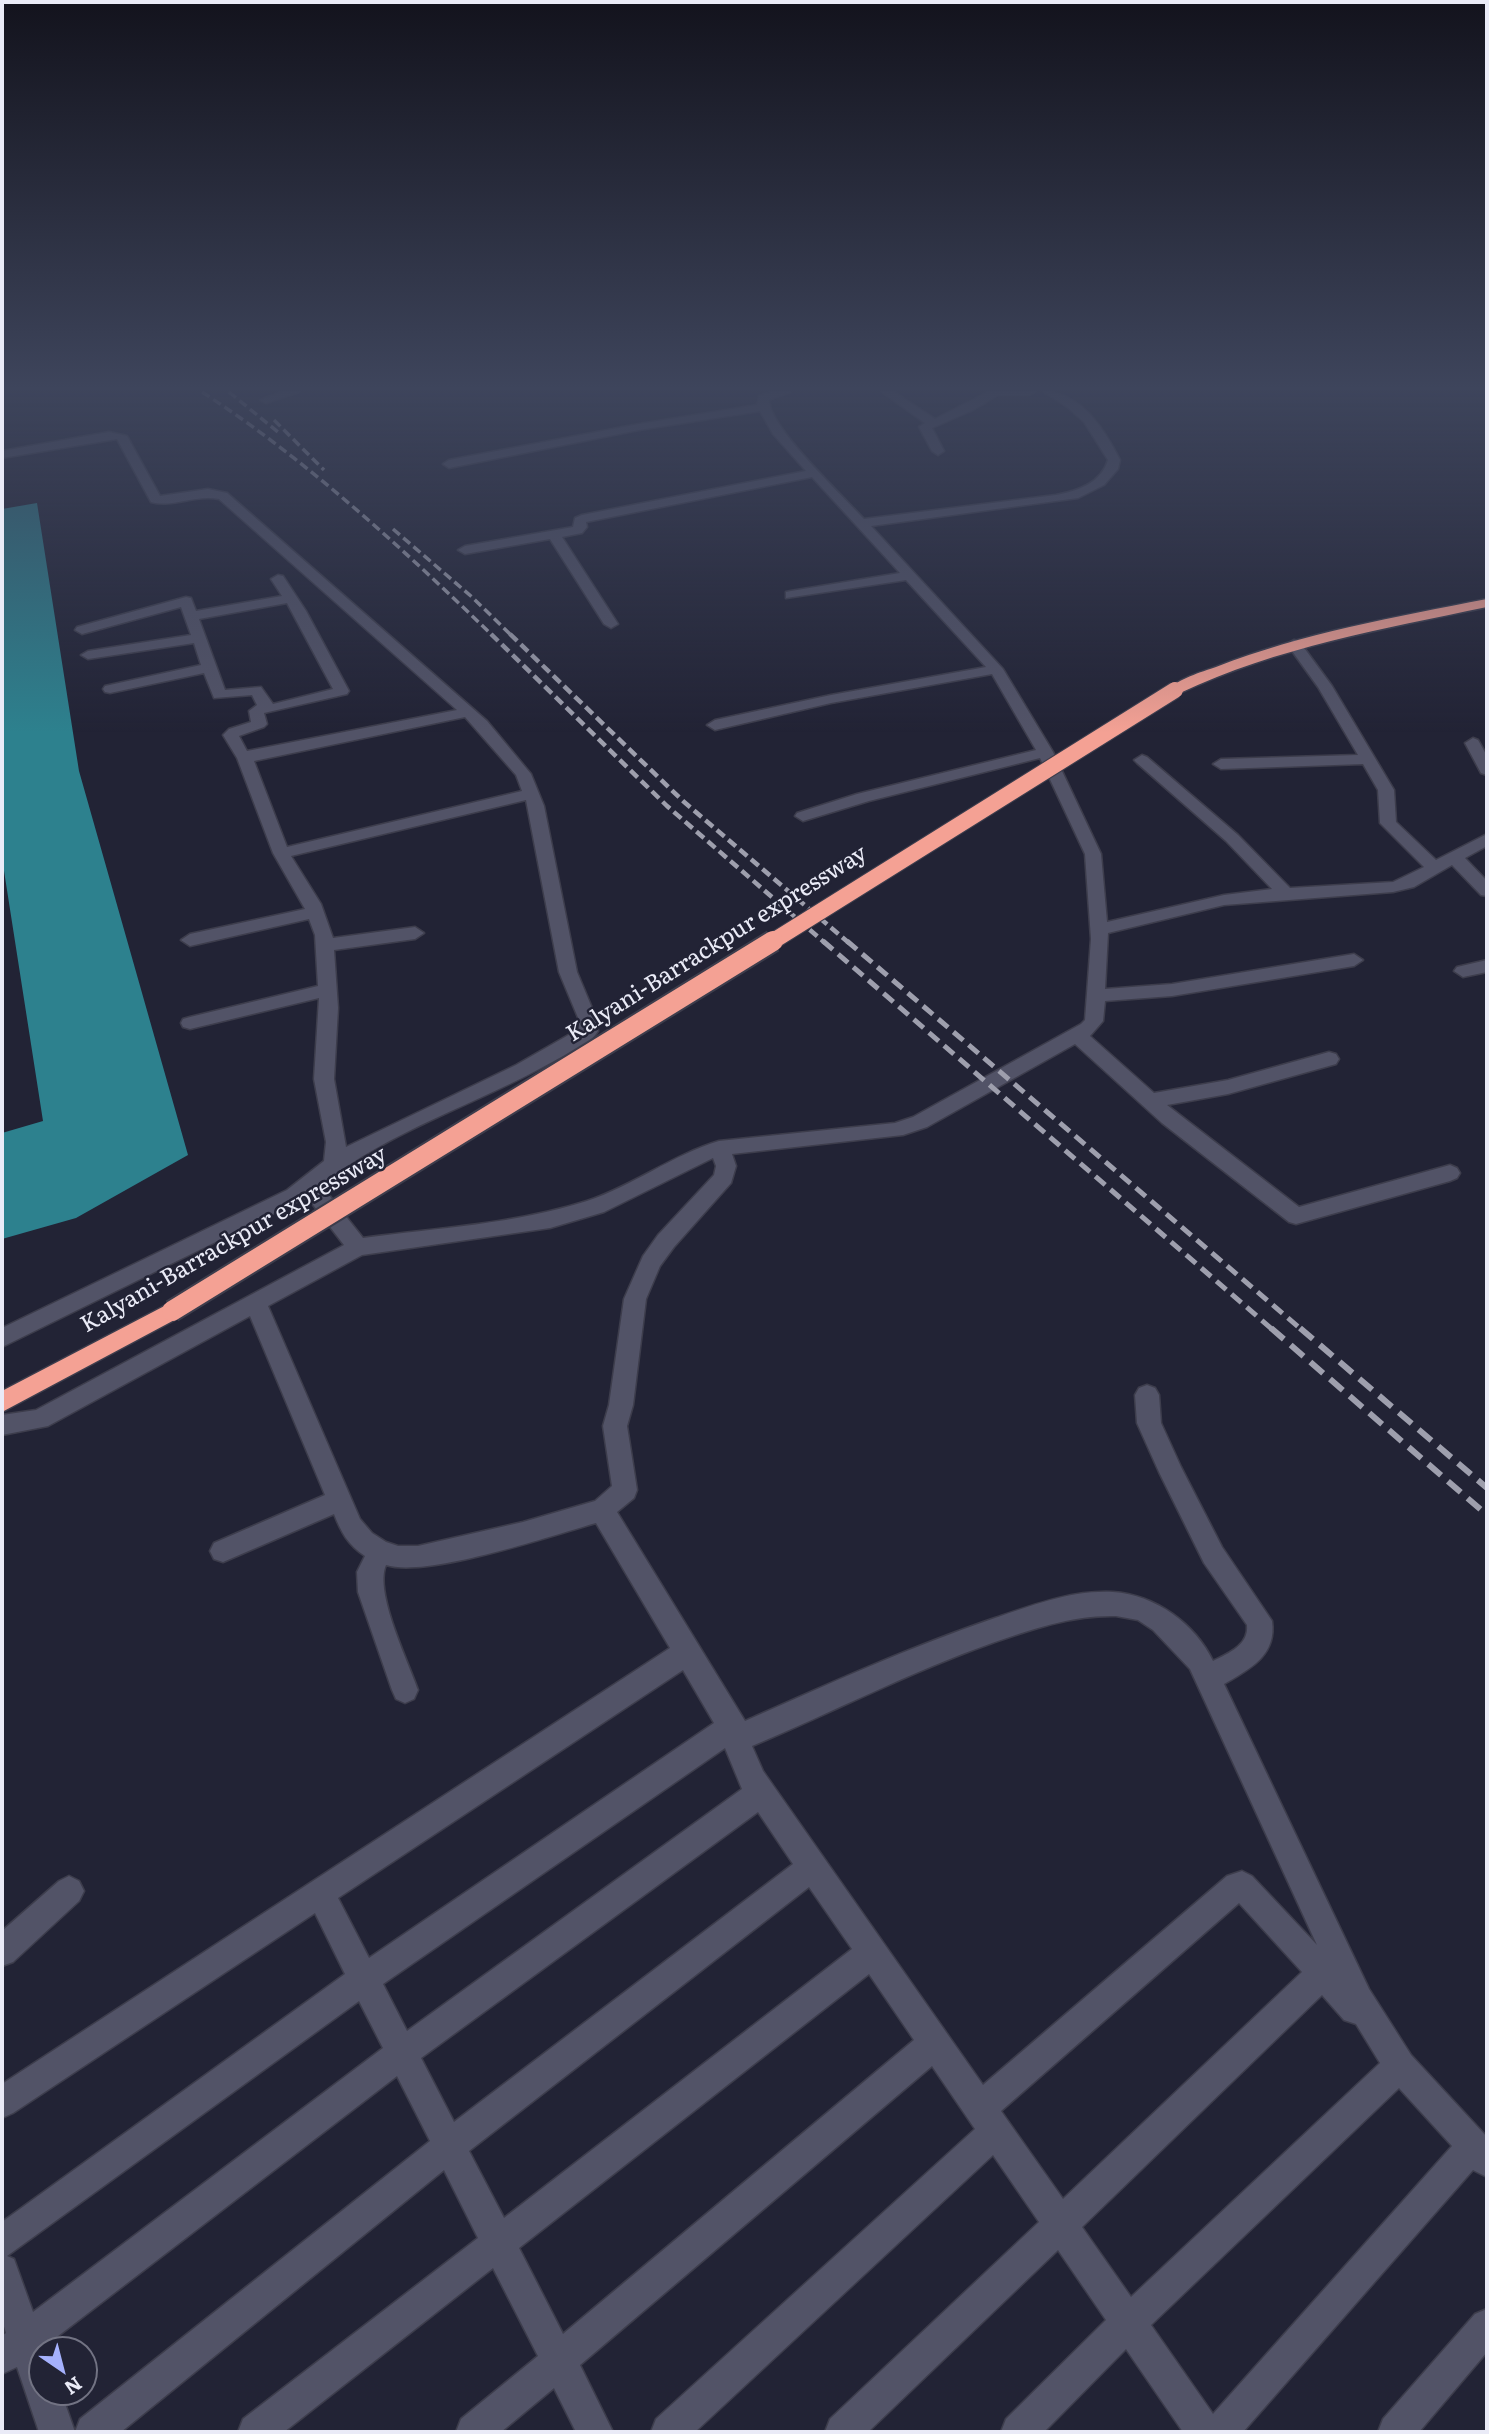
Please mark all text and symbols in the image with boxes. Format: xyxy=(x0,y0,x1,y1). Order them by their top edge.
street label: Kalyani-Barrackpur expressway xyxy=(562,840,872,1048)
street label: Kalyani-Barrackpur expressway xyxy=(76,1141,392,1339)
north arrow xyxy=(28,2336,98,2406)
text: N xyxy=(59,2371,88,2403)

